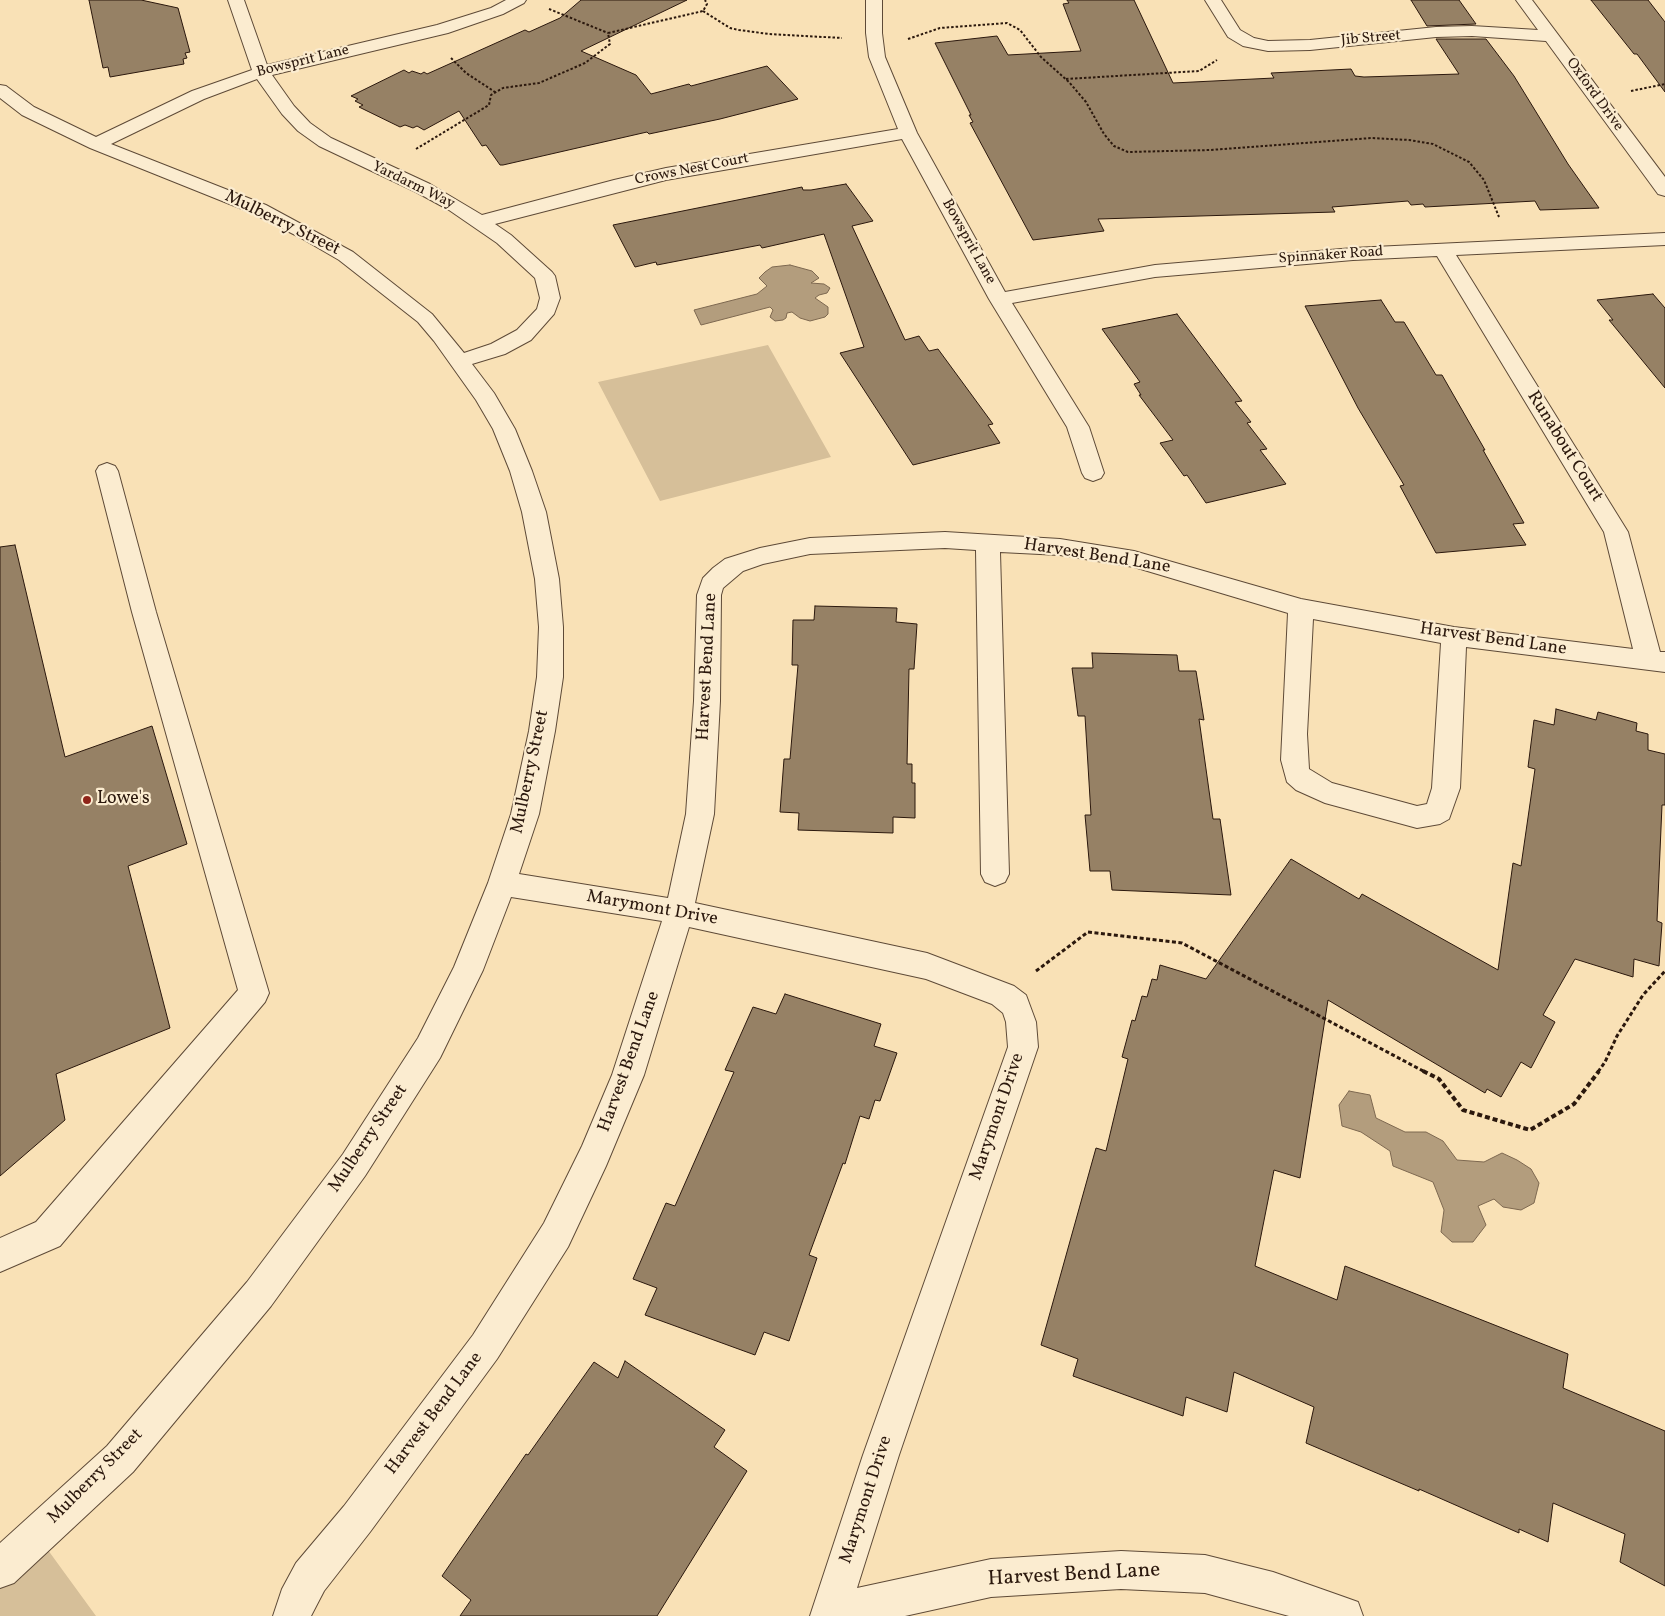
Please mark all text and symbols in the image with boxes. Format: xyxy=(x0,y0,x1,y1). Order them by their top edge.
street label: Jib Street xyxy=(1340,27,1402,51)
street label: Bowsprit Lane xyxy=(255,42,351,82)
street label: Oxford Drive xyxy=(1561,55,1627,135)
street label: Crows Nest Court xyxy=(634,150,750,190)
street label: Yardarm Way xyxy=(369,158,457,214)
street label: Mulberry Street xyxy=(221,187,343,261)
street label: Bowsprit Lane xyxy=(937,196,999,288)
street label: Spinnaker Road xyxy=(1278,243,1384,269)
street label: Runabout Court xyxy=(1521,387,1607,507)
street label: Harvest Bend Lane xyxy=(1022,535,1172,579)
street label: Harvest Bend Lane xyxy=(693,592,723,742)
street label: Harvest Bend Lane xyxy=(1418,619,1568,661)
street label: Mulberry Street xyxy=(507,708,555,836)
place label: Lowe's xyxy=(97,789,150,811)
marker: Lowe's xyxy=(81,794,93,806)
street label: Marymont Drive xyxy=(585,887,719,931)
street label: Harvest Bend Lane xyxy=(595,989,665,1135)
street label: Marymont Drive xyxy=(966,1051,1030,1183)
street label: Mulberry Street xyxy=(325,1081,413,1197)
street label: Harvest Bend Lane xyxy=(382,1348,488,1480)
street label: Mulberry Street xyxy=(44,1425,148,1529)
street label: Marymont Drive xyxy=(836,1433,898,1567)
street label: Harvest Bend Lane xyxy=(987,1559,1161,1593)

